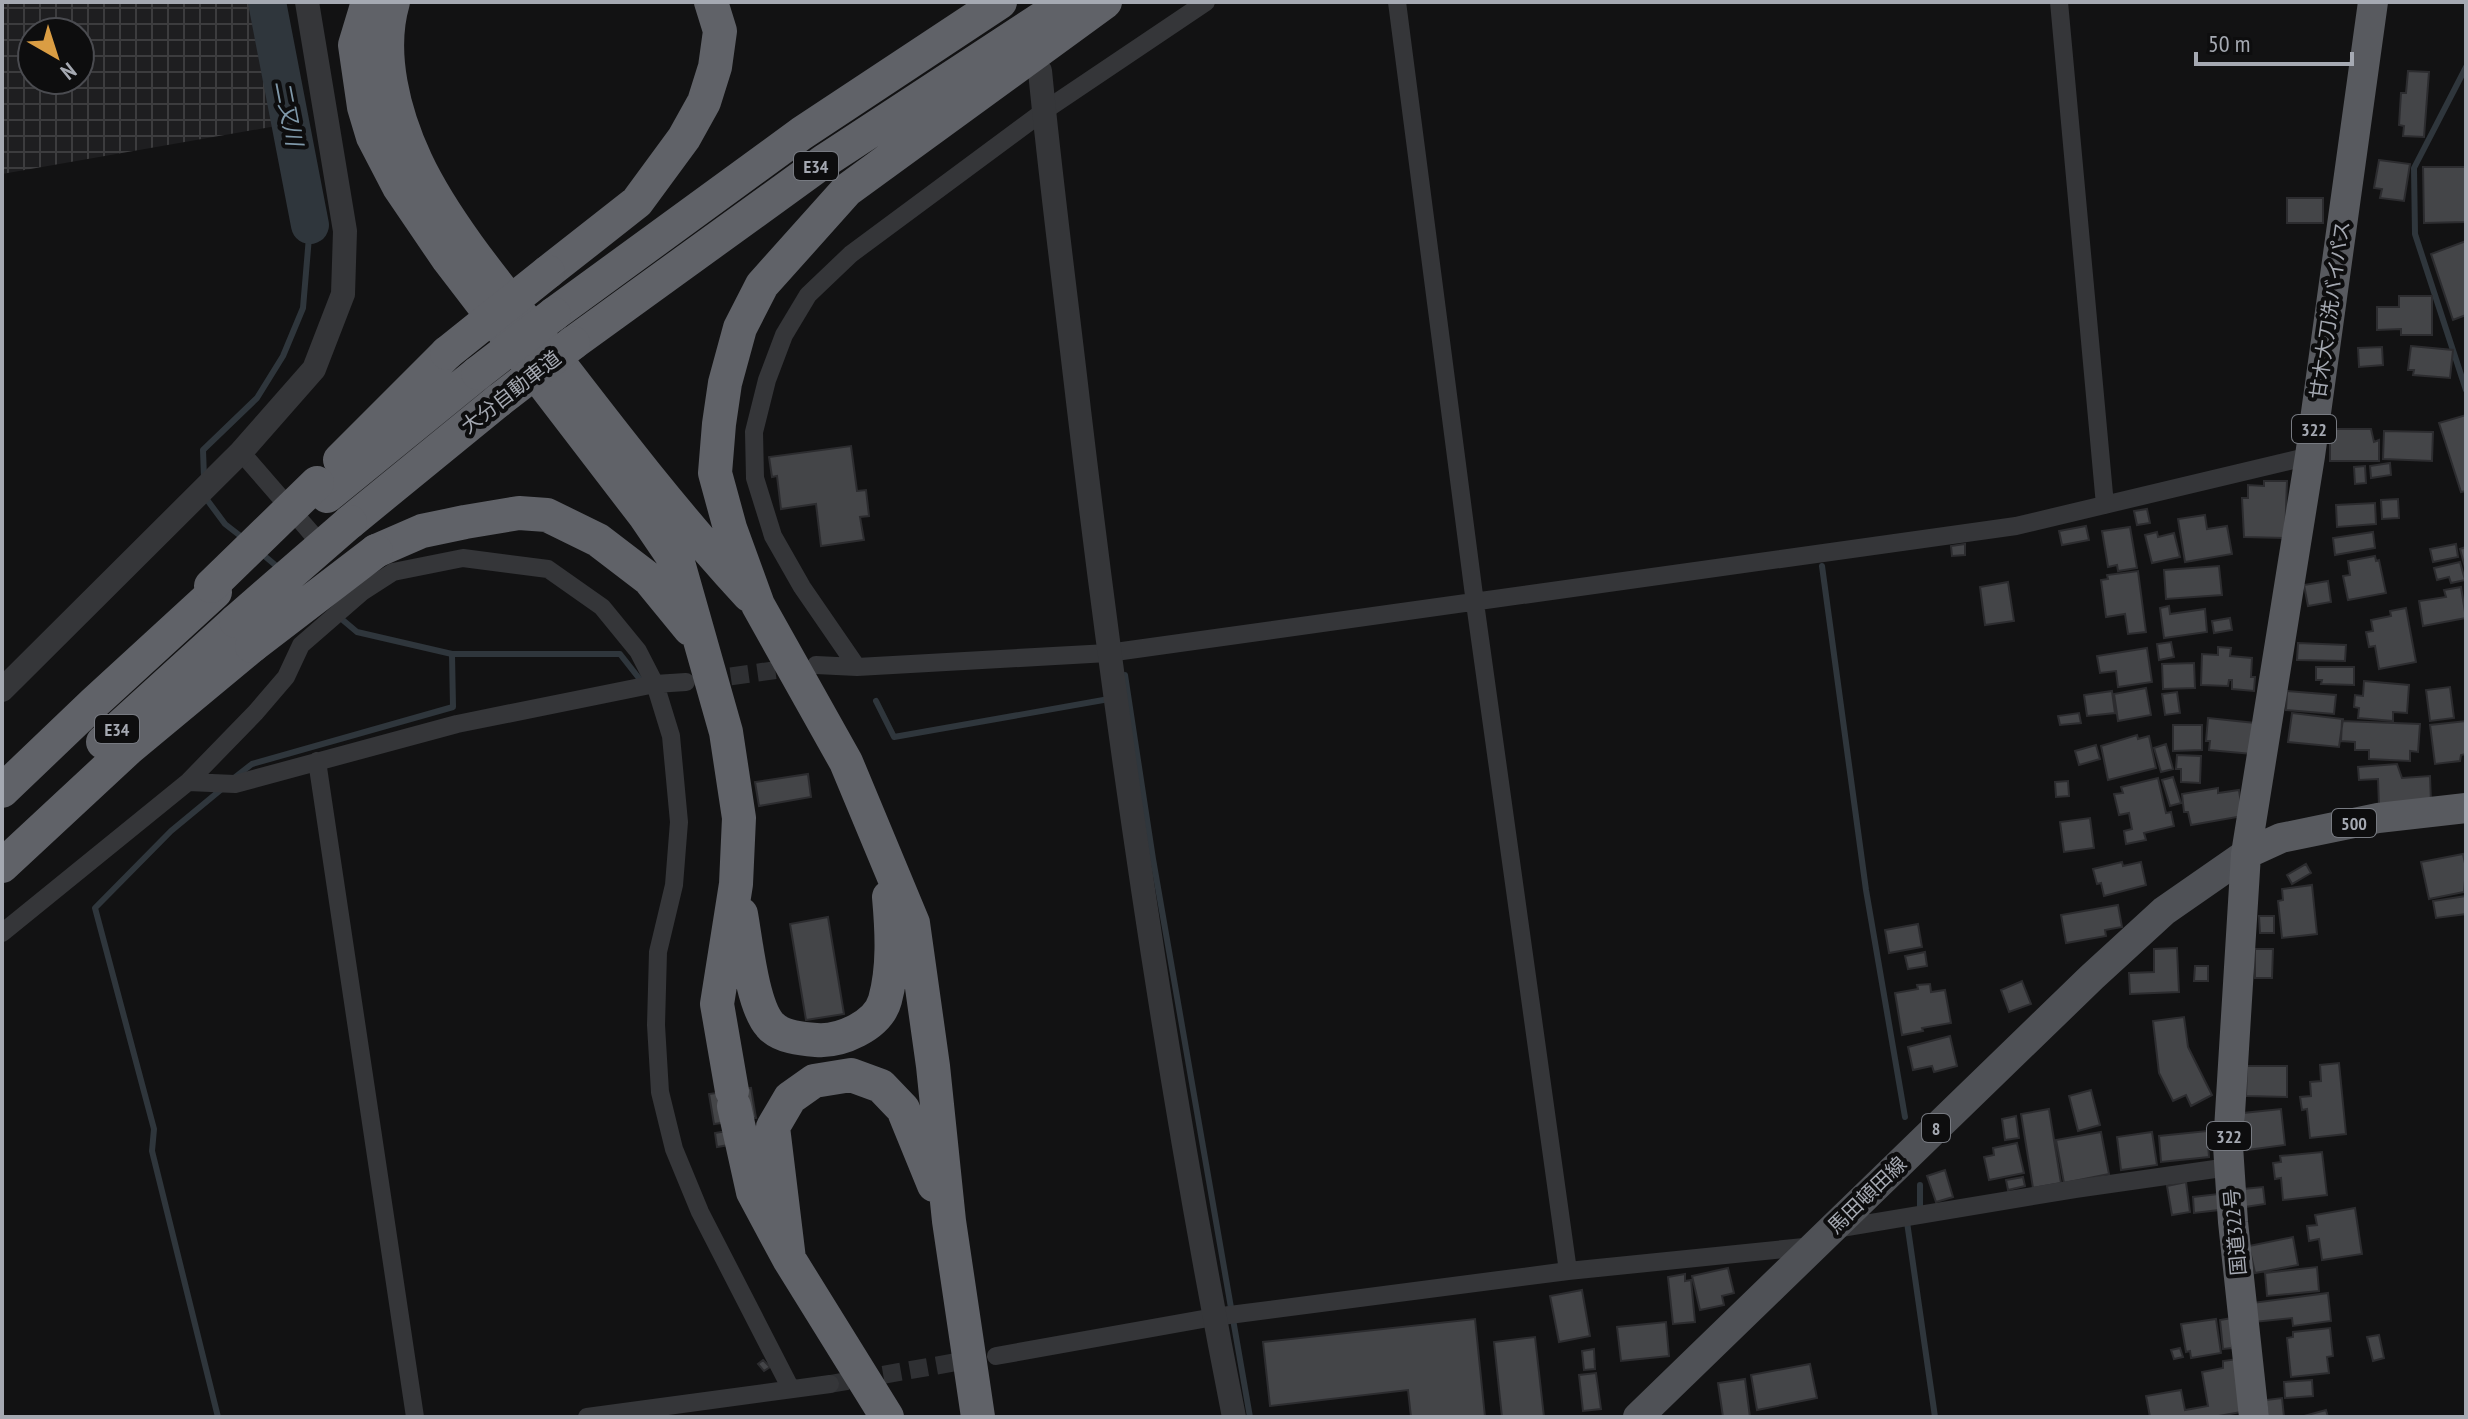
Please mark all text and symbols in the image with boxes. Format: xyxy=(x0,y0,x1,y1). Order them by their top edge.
north arrow xyxy=(16,16,96,96)
scale bar xyxy=(2196,16,2352,66)
text: 50 m xyxy=(2208,28,2250,59)
text: N xyxy=(55,57,82,86)
water label: 二又川 xyxy=(269,78,309,150)
road number: E34 xyxy=(794,152,838,180)
street label: 甘木大刀洗バイパス xyxy=(2305,219,2355,401)
street label: 大分自動車道 xyxy=(456,345,566,439)
road number: 322 xyxy=(2292,415,2336,443)
road number: E34 xyxy=(95,715,139,743)
road number: 500 xyxy=(2332,809,2376,837)
road number: 8 xyxy=(1922,1114,1950,1142)
road number: 322 xyxy=(2207,1122,2251,1150)
street label: 馬田頓田線 xyxy=(1822,1151,1912,1239)
street label: 国道322号 xyxy=(2218,1188,2252,1276)

